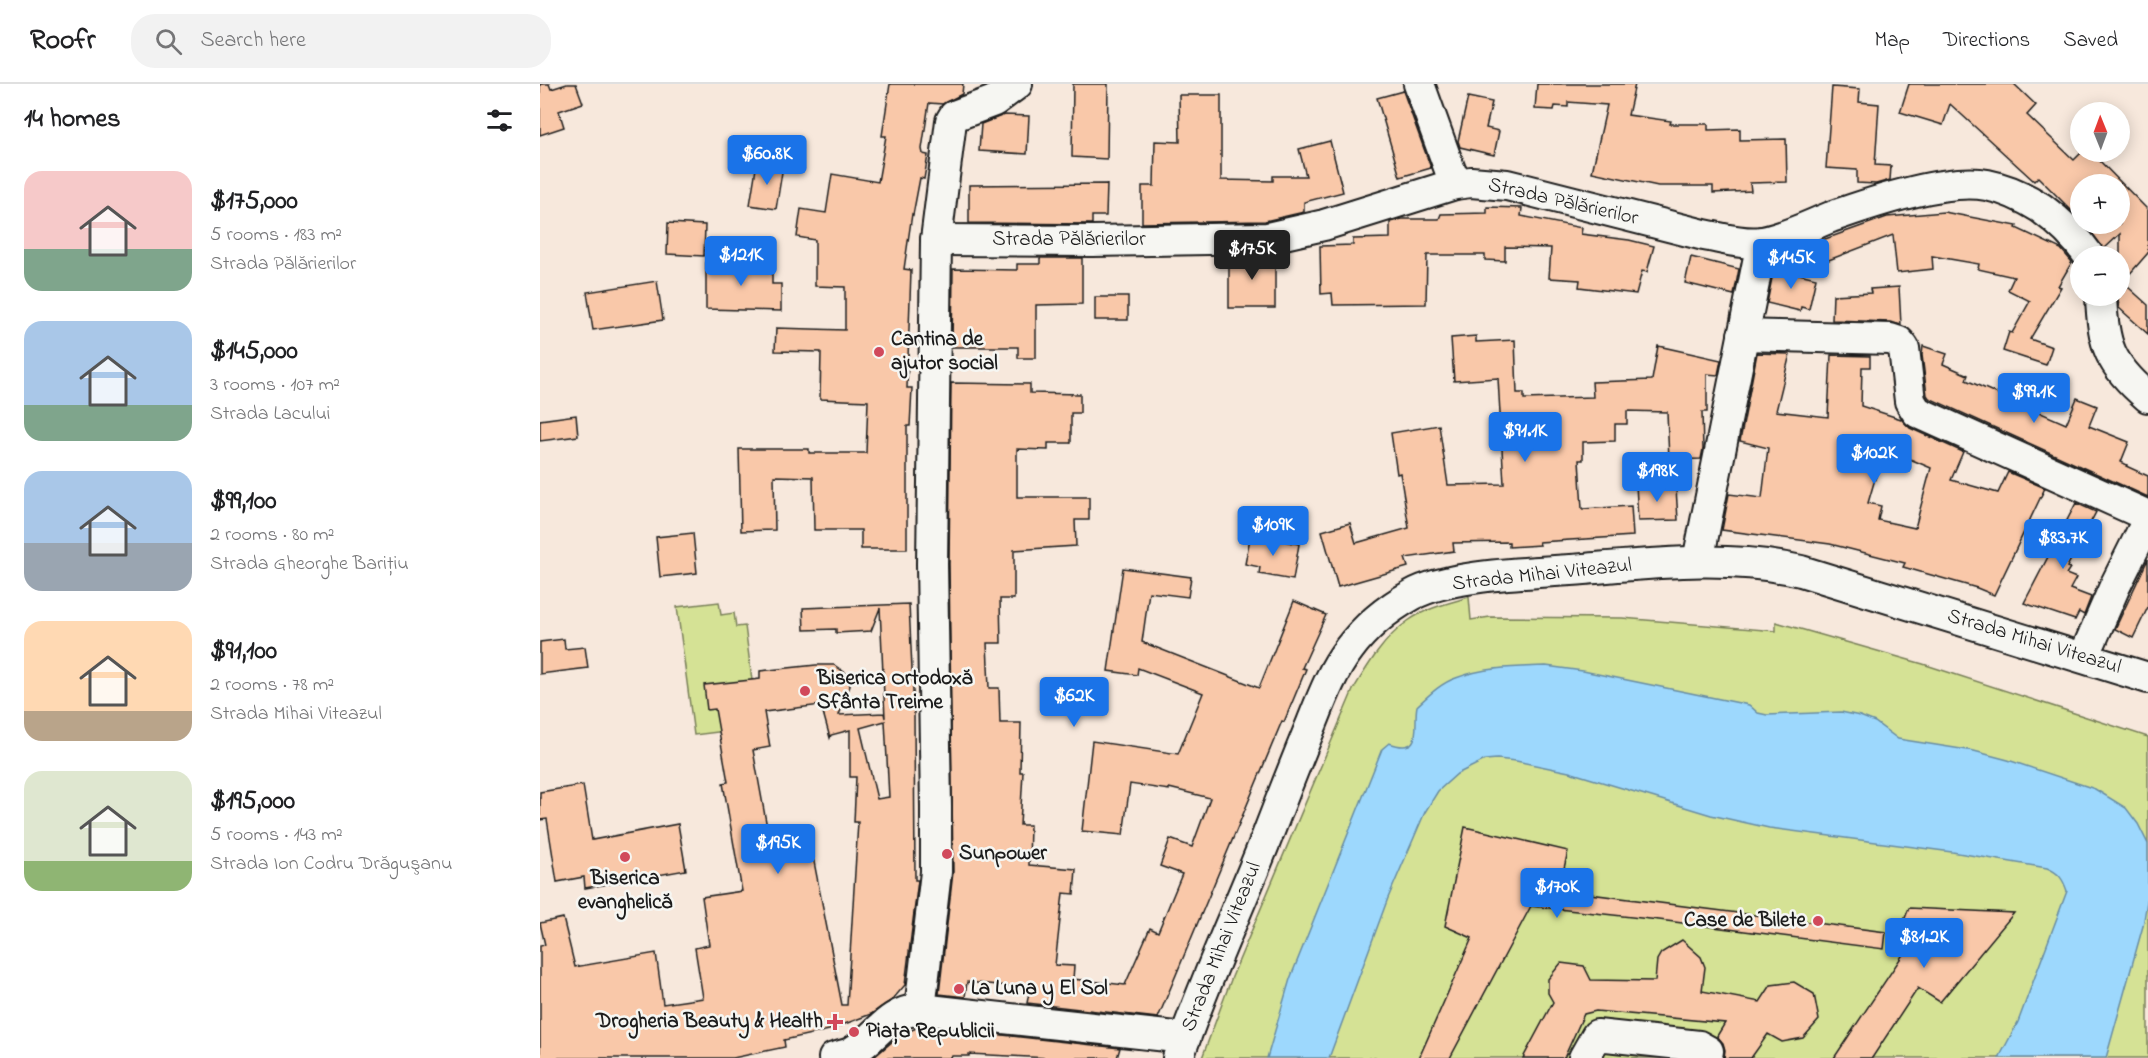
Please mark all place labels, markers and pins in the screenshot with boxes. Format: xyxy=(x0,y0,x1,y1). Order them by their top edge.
pin: $60.8K xyxy=(718,135,816,186)
pin: $175K xyxy=(1210,230,1294,281)
pin: $121K xyxy=(699,236,783,287)
pin: $145K xyxy=(1749,239,1833,290)
place label: Cantina de ajutor social xyxy=(891,325,998,379)
marker: Cantina de ajutor social xyxy=(872,345,886,359)
pin: $99.1K xyxy=(1985,373,2083,424)
pin: $91.1K xyxy=(1476,412,1574,463)
pin: $102K xyxy=(1832,434,1916,485)
pin: $198K xyxy=(1615,452,1699,503)
pin: $109K xyxy=(1231,506,1315,557)
pin: $83.7K xyxy=(2014,519,2112,570)
place label: Biserica Ortodoxă Sfânta Treime xyxy=(816,664,973,718)
pin: $62K xyxy=(1038,677,1110,728)
marker: Biserica Ortodoxă Sfânta Treime xyxy=(798,684,812,698)
pin: $195K xyxy=(736,824,820,875)
place label: Sunpower xyxy=(959,839,1047,869)
marker: Sunpower xyxy=(940,847,954,861)
marker: Biserica evanghelică xyxy=(618,850,632,864)
place label: Biserica evanghelică xyxy=(578,864,673,920)
pin: $170K xyxy=(1515,868,1599,919)
place label: Case de Bilete xyxy=(1684,906,1807,936)
marker: Case de Bilete xyxy=(1811,914,1825,928)
pin: $81.2K xyxy=(1875,918,1973,969)
place label: La Luna y El Sol xyxy=(971,974,1108,1006)
marker: La Luna y El Sol xyxy=(952,982,966,996)
place label: Drogheria Beauty & Health xyxy=(595,1007,823,1039)
marker: Drogheria Beauty & Health xyxy=(828,1015,842,1029)
place label: Piața Republicii xyxy=(866,1017,995,1047)
marker: Piața Republicii xyxy=(847,1025,861,1039)

